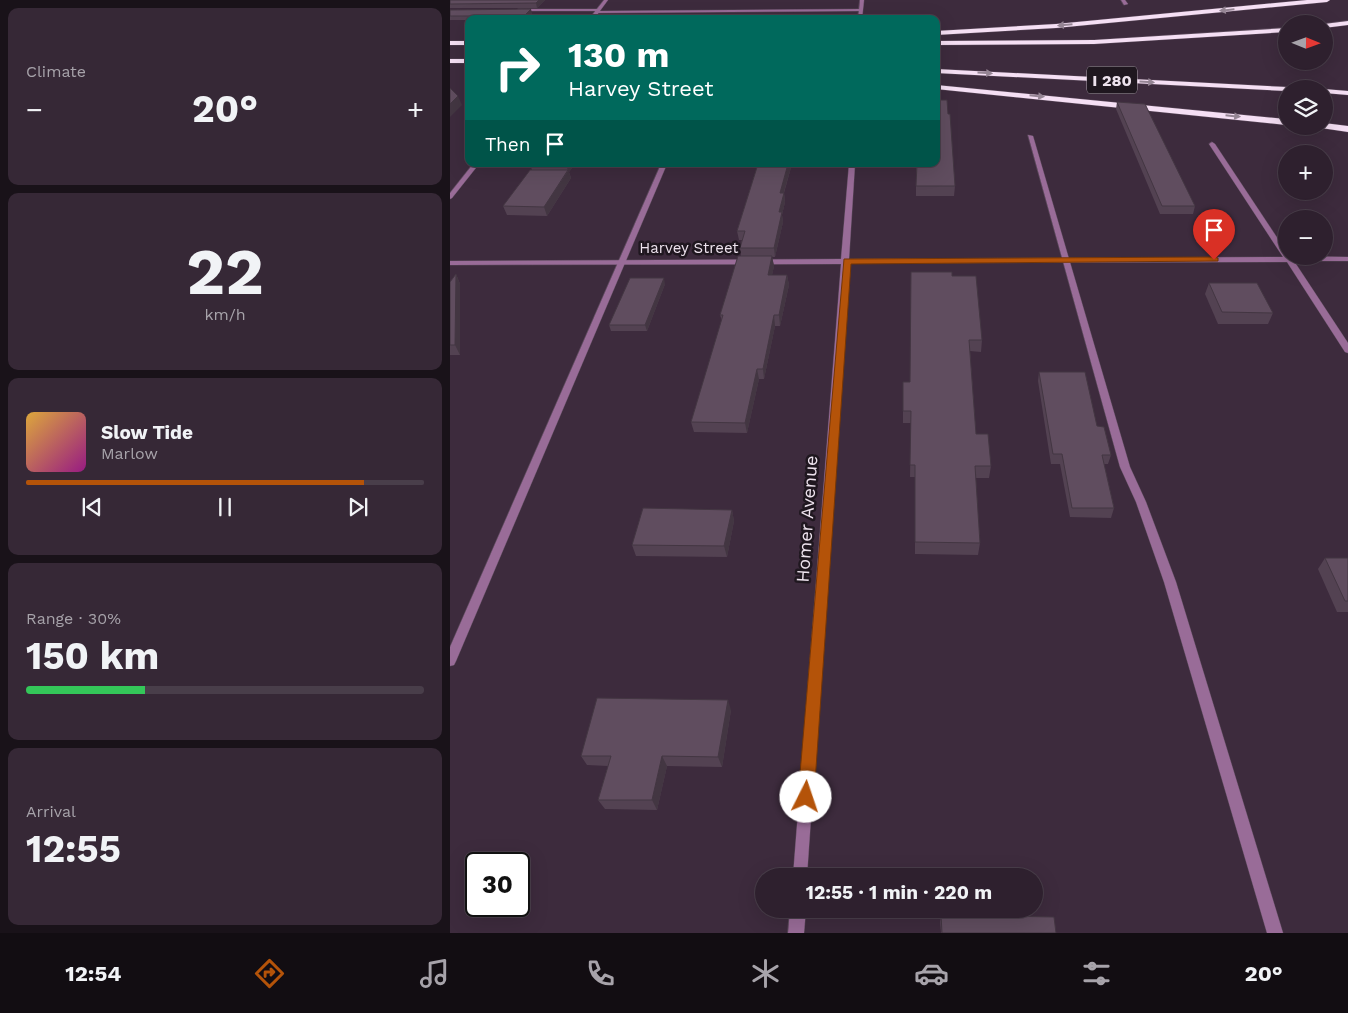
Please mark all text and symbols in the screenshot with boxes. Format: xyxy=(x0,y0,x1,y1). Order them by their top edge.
one-way arrow xyxy=(1218,6,1234,14)
north arrow xyxy=(1278,15,1332,70)
map controls xyxy=(1278,15,1333,265)
one-way arrow xyxy=(1057,21,1073,29)
text: 130 m xyxy=(568,34,669,76)
icon: right xyxy=(485,35,550,100)
text: Climate xyxy=(26,62,86,81)
road number: I 280 xyxy=(1087,66,1137,94)
one-way arrow xyxy=(977,70,993,78)
text: Harvey Street xyxy=(568,76,714,101)
one-way arrow xyxy=(1139,78,1155,86)
button: layers xyxy=(1278,80,1333,135)
text: 20° xyxy=(192,87,258,131)
text: − xyxy=(26,93,43,126)
text: + xyxy=(407,93,424,126)
one-way arrow xyxy=(1029,93,1045,101)
one-way arrow xyxy=(1226,112,1242,120)
icon: arrive xyxy=(541,130,569,158)
text: Then xyxy=(485,133,531,156)
button: + xyxy=(1278,145,1333,200)
pin xyxy=(1193,209,1235,260)
button: − xyxy=(1278,210,1333,265)
icon: arrive xyxy=(1200,216,1228,244)
text: 22 xyxy=(186,234,264,310)
street label: Harvey Street xyxy=(639,239,739,257)
text: km/h xyxy=(204,305,246,324)
text: Slow Tide xyxy=(101,421,193,444)
text: Marlow xyxy=(101,444,158,463)
street label: Homer Avenue xyxy=(792,455,821,583)
icon: previous xyxy=(78,493,106,521)
icon: pause xyxy=(211,493,239,521)
icon: next xyxy=(344,493,372,521)
text: Range · 30% xyxy=(26,609,121,628)
text: 150 km xyxy=(26,634,159,678)
position arrow xyxy=(779,770,831,822)
text: Arrival xyxy=(26,802,76,821)
text: 12:55 xyxy=(26,827,121,871)
speed limit sign: 30 xyxy=(465,852,530,917)
text: 12:55 · 1 min · 220 m xyxy=(806,881,992,904)
icon: directions xyxy=(252,956,287,991)
icon: music xyxy=(417,956,452,991)
icon: phone xyxy=(583,956,618,991)
icon: climate xyxy=(748,956,783,991)
icon: car xyxy=(914,956,949,991)
icon: filters xyxy=(1079,956,1114,991)
text: 12:54 xyxy=(65,961,122,986)
text: 20° xyxy=(1245,961,1283,986)

